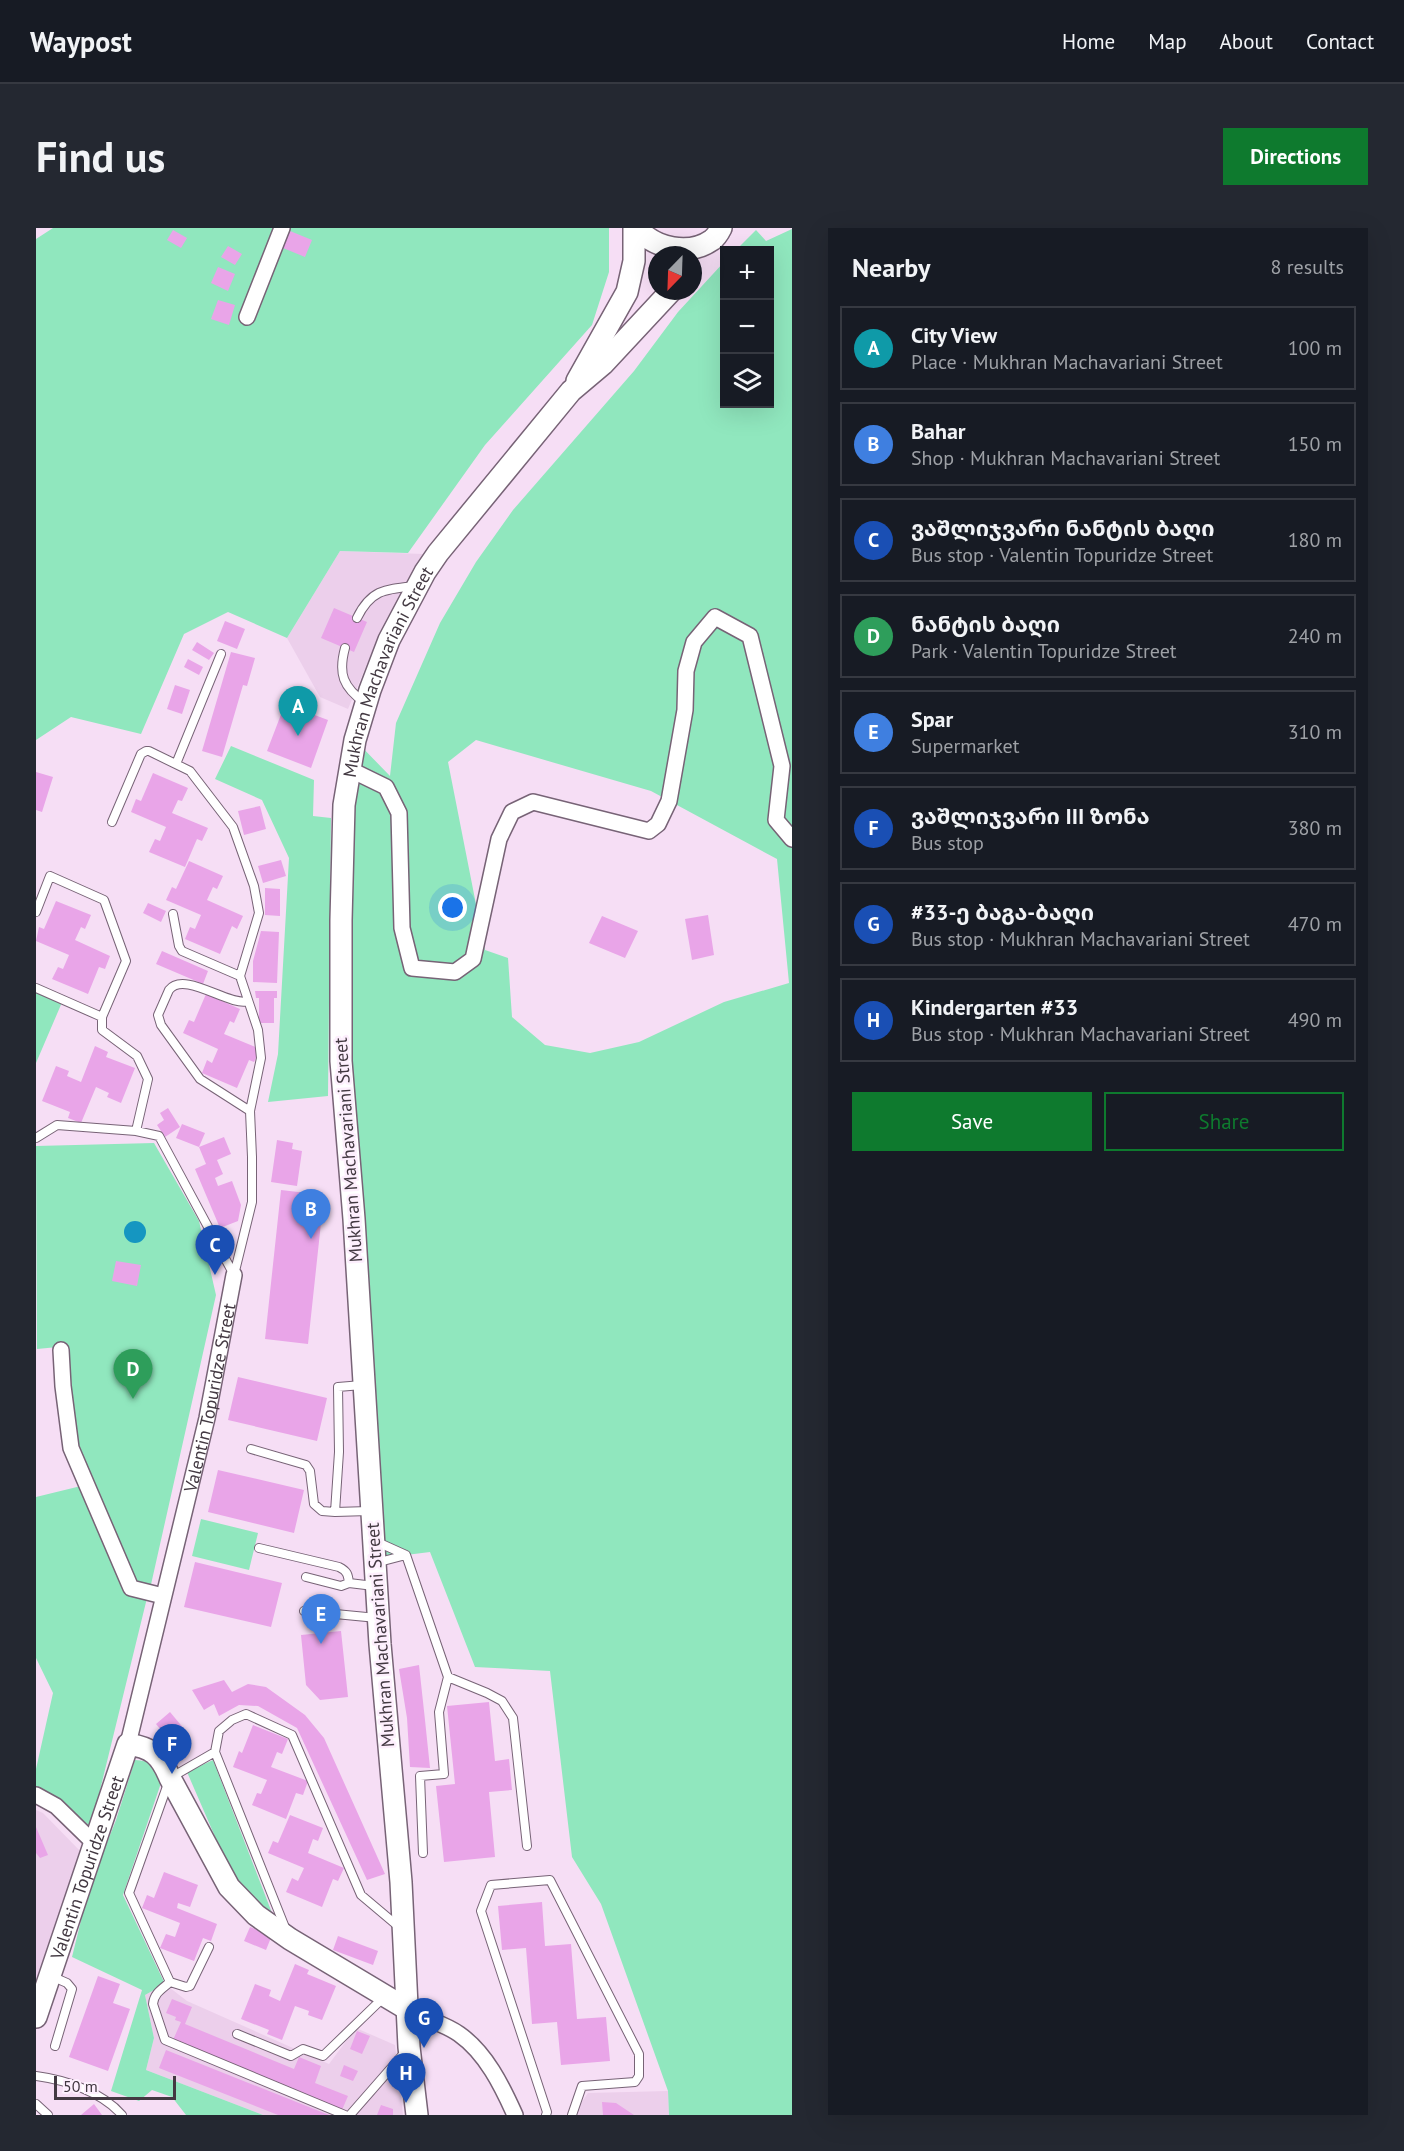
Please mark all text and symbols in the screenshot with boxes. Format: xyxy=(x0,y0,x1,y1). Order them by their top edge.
text: Waypost xyxy=(30,23,132,60)
text: Home xyxy=(1062,28,1115,55)
text: Map xyxy=(1148,28,1187,55)
text: About xyxy=(1220,28,1273,55)
text: Contact xyxy=(1306,28,1374,55)
button: Directions xyxy=(1223,128,1368,185)
text: Find us xyxy=(36,129,165,184)
north arrow xyxy=(648,246,702,300)
map controls xyxy=(720,246,774,408)
button: + xyxy=(720,246,774,300)
text: Nearby xyxy=(852,251,930,284)
text: 8 results xyxy=(1271,254,1344,280)
button: − xyxy=(720,300,774,354)
text: City View xyxy=(911,321,997,349)
text: A xyxy=(867,335,880,361)
text: 100 m xyxy=(1288,335,1342,361)
text: Place · Mukhran Machavariani Street xyxy=(911,349,1223,375)
button: layers xyxy=(720,354,774,408)
text: Bahar xyxy=(911,417,966,445)
text: B xyxy=(868,431,879,457)
text: 150 m xyxy=(1288,431,1342,457)
text: Shop · Mukhran Machavariani Street xyxy=(911,445,1220,471)
text: ვაშლიჯვარი ნანტის ბაღი xyxy=(911,514,1214,542)
text: C xyxy=(868,527,879,553)
text: 180 m xyxy=(1288,527,1342,553)
text: Bus stop · Valentin Topuridze Street xyxy=(911,542,1213,568)
street label: Mukhran Machavariani Street xyxy=(337,561,437,779)
text: ნანტის ბაღი xyxy=(911,610,1060,638)
text: D xyxy=(867,623,880,649)
text: 240 m xyxy=(1288,623,1342,649)
text: Park · Valentin Topuridze Street xyxy=(911,638,1177,664)
pin: A xyxy=(278,686,318,736)
text: Spar xyxy=(911,705,953,733)
text: E xyxy=(868,719,879,745)
text: 310 m xyxy=(1288,719,1342,745)
text: Supermarket xyxy=(911,733,1019,759)
text: ვაშლიჯვარი III ზონა xyxy=(911,802,1150,830)
text: F xyxy=(868,815,879,841)
text: 380 m xyxy=(1288,815,1342,841)
text: Bus stop xyxy=(911,830,984,856)
your location xyxy=(438,893,467,922)
text: #33-ე ბაგა-ბაღი xyxy=(911,898,1094,926)
text: G xyxy=(867,911,880,937)
text: 470 m xyxy=(1288,911,1342,937)
text: Bus stop · Mukhran Machavariani Street xyxy=(911,926,1250,952)
text: Kindergarten #33 xyxy=(911,993,1078,1021)
text: H xyxy=(867,1007,880,1033)
text: 490 m xyxy=(1288,1007,1342,1033)
text: Bus stop · Mukhran Machavariani Street xyxy=(911,1021,1250,1047)
street label: Mukhran Machavariani Street xyxy=(329,1037,367,1263)
button: Save xyxy=(852,1092,1092,1151)
button: Share xyxy=(1104,1092,1344,1151)
pin: B xyxy=(292,1190,330,1239)
pin: C xyxy=(196,1226,234,1275)
street label: Valentin Topuridze Street xyxy=(178,1301,240,1495)
pin: D xyxy=(114,1350,152,1399)
street label: Mukhran Machavariani Street xyxy=(361,1522,399,1748)
pin: E xyxy=(302,1594,340,1644)
pin: F xyxy=(152,1724,192,1774)
street label: Valentin Topuridze Street xyxy=(44,1772,128,1963)
pin: G xyxy=(404,1998,444,2048)
pin: H xyxy=(386,2054,425,2103)
scale bar xyxy=(54,2073,176,2100)
text: 50 m xyxy=(63,2076,98,2096)

